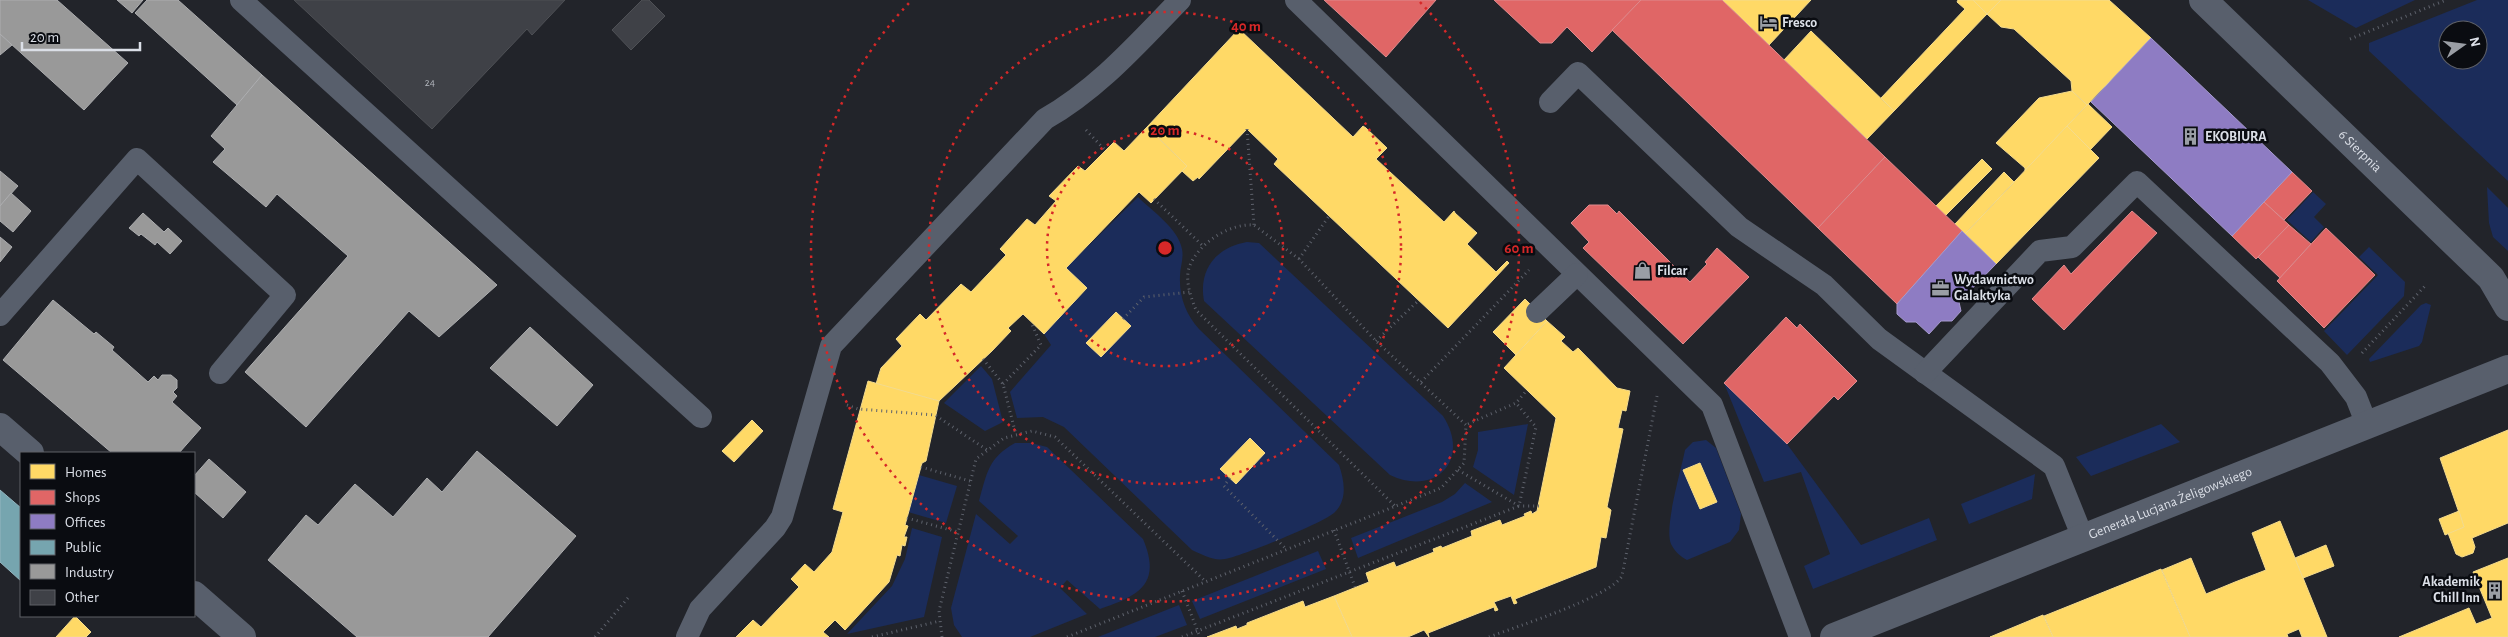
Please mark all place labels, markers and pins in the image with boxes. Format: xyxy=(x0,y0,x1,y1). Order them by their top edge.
hotel icon: Fresco xyxy=(1758,13,1778,33)
place label: Fresco xyxy=(1782,16,1817,30)
building icon: EKOBIURA xyxy=(2181,127,2201,147)
place label: EKOBIURA xyxy=(2205,130,2267,144)
centre of rings xyxy=(1156,239,1174,257)
shop icon: Filcar xyxy=(1633,261,1653,281)
place label: Filcar xyxy=(1657,264,1688,278)
place label: Wydawnictwo Galaktyka xyxy=(1954,273,2034,303)
office icon: Wydawnictwo Galaktyka xyxy=(1930,278,1950,298)
place label: Akademik Chill Inn xyxy=(2422,575,2480,605)
building icon: Akademik Chill Inn xyxy=(2484,580,2504,600)

